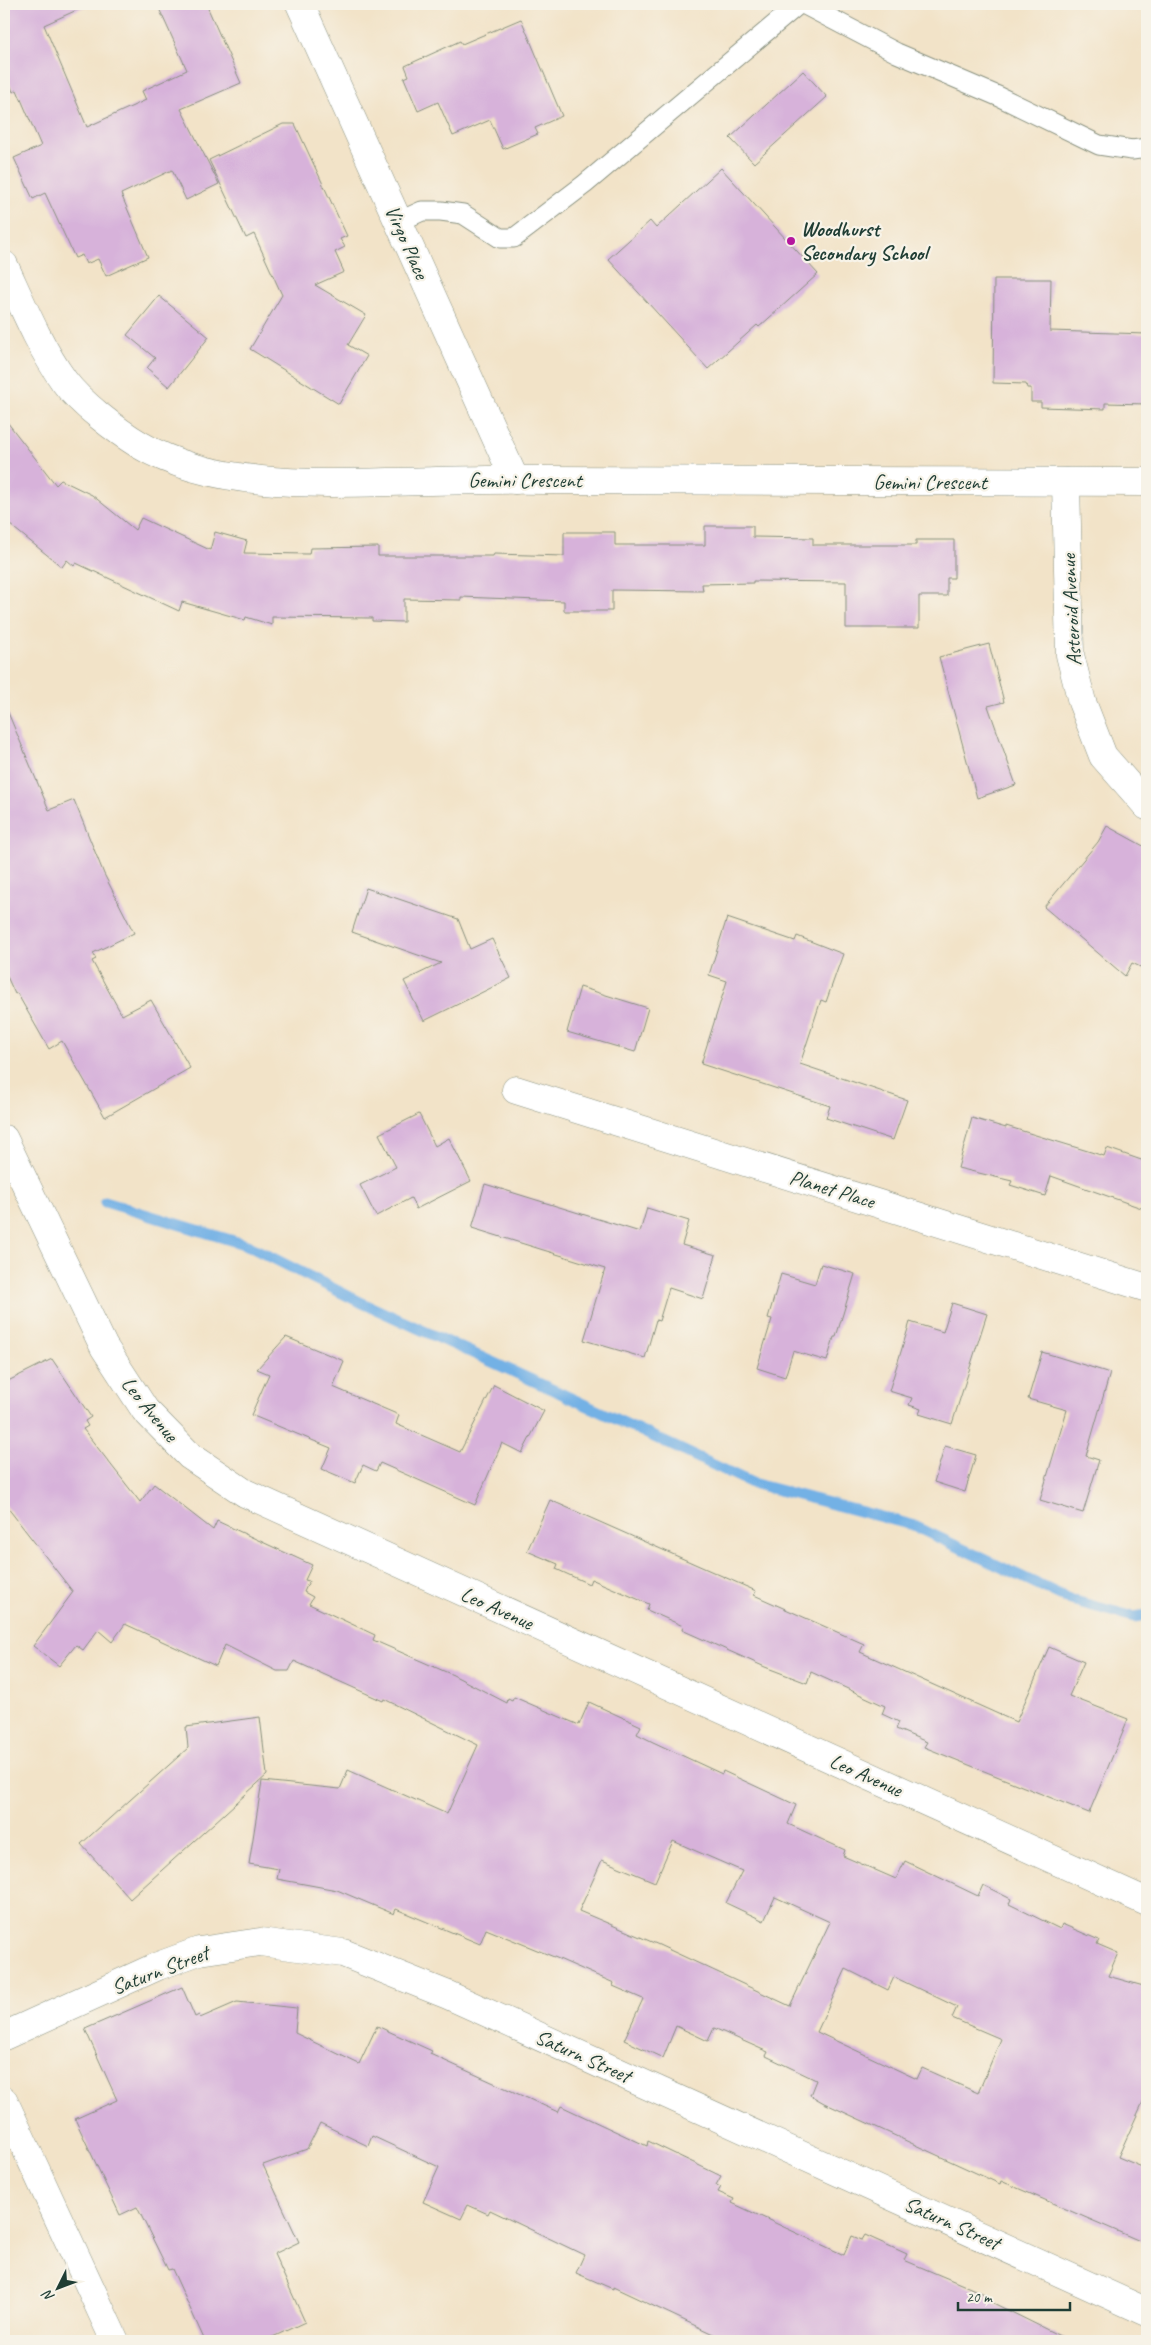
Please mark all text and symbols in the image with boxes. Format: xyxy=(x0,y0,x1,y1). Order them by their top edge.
street label: Virgo Place xyxy=(379,201,436,285)
place label: Woodhurst Secondary School xyxy=(801,216,931,267)
marker: Woodhurst Secondary School xyxy=(785,235,797,247)
street label: Gemini Crescent xyxy=(468,467,584,493)
street label: Gemini Crescent xyxy=(873,469,989,495)
street label: Asteroid Avenue xyxy=(1055,552,1087,667)
street label: Planet Place xyxy=(786,1164,880,1215)
street label: Leo Avenue xyxy=(116,1371,185,1448)
street label: Leo Avenue xyxy=(457,1581,538,1636)
street label: Leo Avenue xyxy=(826,1748,907,1803)
street label: Saturn Street xyxy=(108,1939,215,2000)
street label: Saturn Street xyxy=(531,2023,638,2090)
street label: Saturn Street xyxy=(900,2190,1007,2257)
north arrow xyxy=(32,2262,82,2312)
scale bar xyxy=(958,2280,1071,2312)
text: N xyxy=(38,2286,58,2305)
text: 20 m xyxy=(966,2288,993,2307)

